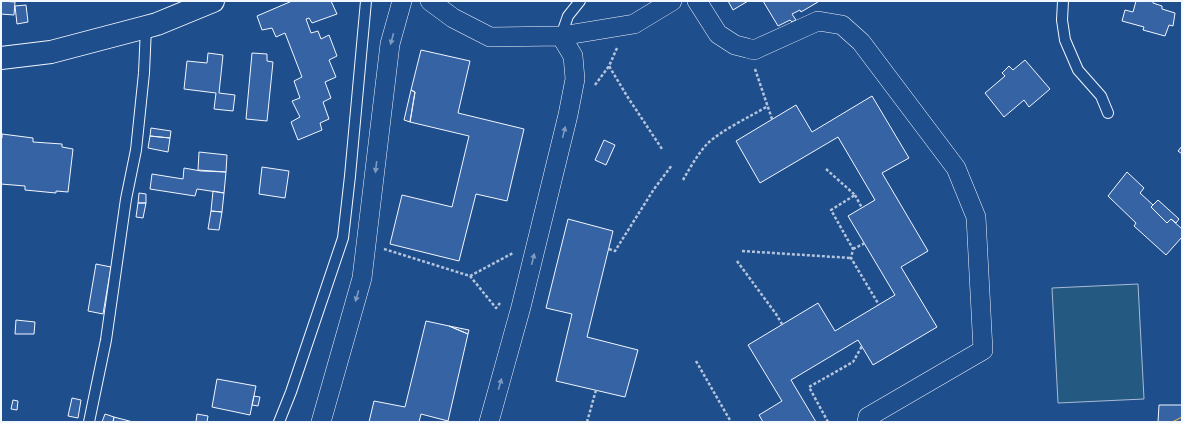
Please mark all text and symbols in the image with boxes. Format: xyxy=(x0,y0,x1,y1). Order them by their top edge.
one-way arrow xyxy=(389,33,395,45)
one-way arrow xyxy=(561,126,567,139)
one-way arrow xyxy=(373,161,379,174)
one-way arrow xyxy=(530,253,536,265)
one-way arrow xyxy=(354,290,360,302)
one-way arrow xyxy=(497,378,503,390)

